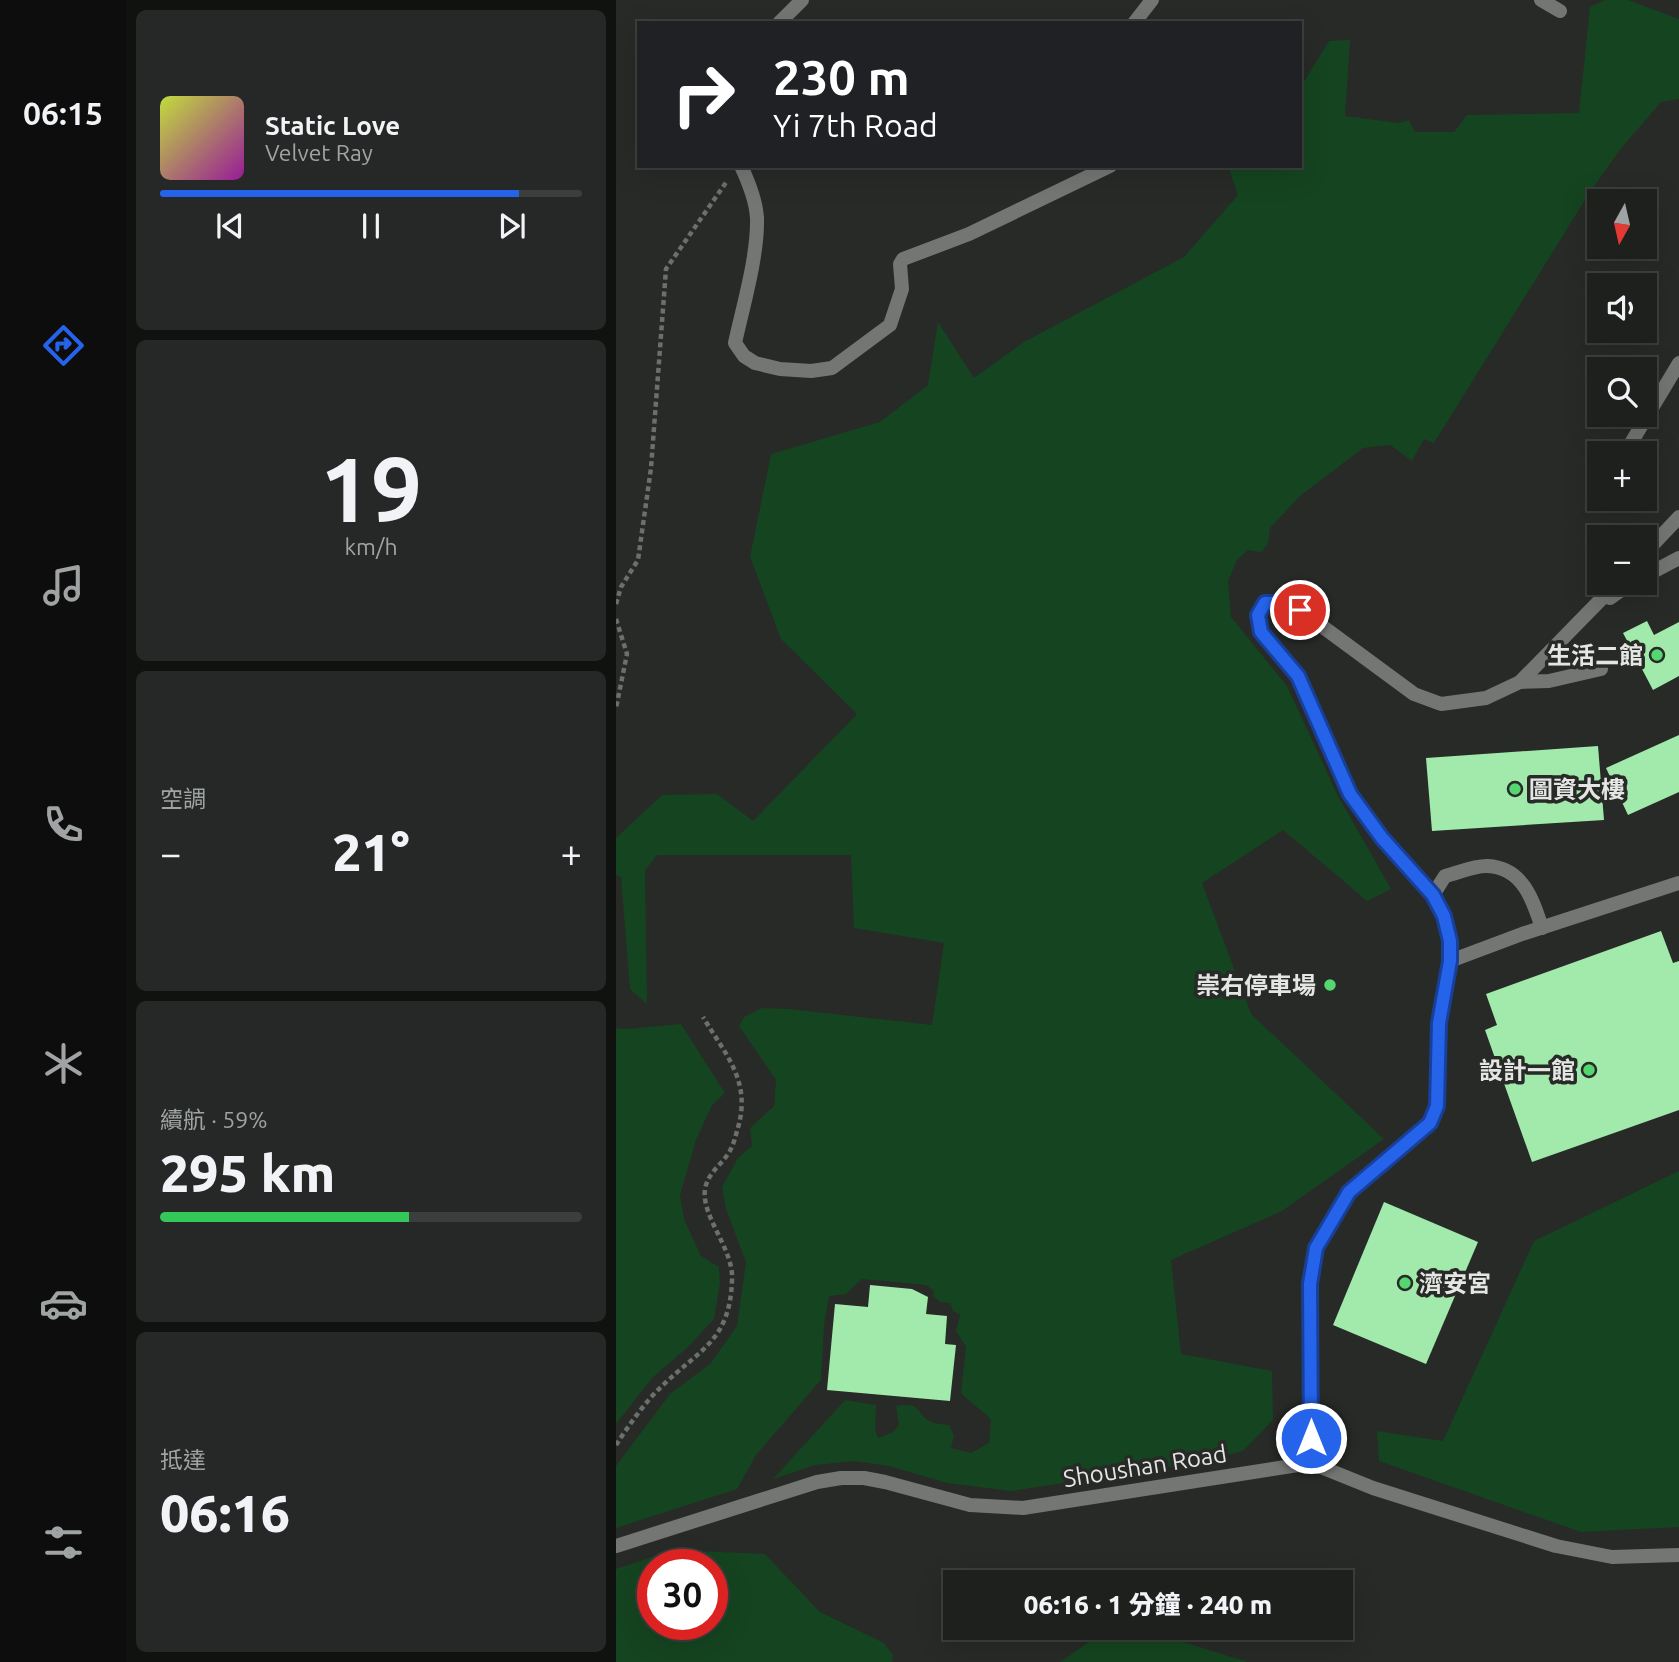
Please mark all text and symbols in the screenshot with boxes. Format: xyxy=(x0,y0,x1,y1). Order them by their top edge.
icon: right xyxy=(658,49,749,140)
text: 230 m xyxy=(773,49,910,104)
text: 06:15 xyxy=(23,95,103,131)
text: Yi 7th Road xyxy=(773,107,938,143)
text: Static Love xyxy=(265,111,400,140)
text: Velvet Ray xyxy=(265,140,373,165)
north arrow xyxy=(1587,189,1657,259)
map controls xyxy=(1587,189,1657,595)
icon: previous xyxy=(211,207,249,245)
icon: pause xyxy=(352,207,390,245)
icon: next xyxy=(493,207,531,245)
button: sound xyxy=(1587,273,1657,343)
icon: directions xyxy=(39,321,88,370)
button: search xyxy=(1587,357,1657,427)
text: 19 xyxy=(320,437,422,539)
button: + xyxy=(1587,441,1657,511)
button: − xyxy=(1587,525,1657,595)
text: km/h xyxy=(344,534,398,559)
icon: music xyxy=(39,561,88,610)
pin xyxy=(1270,580,1330,640)
icon: arrive xyxy=(1281,591,1319,629)
place label: 生活二館 xyxy=(1547,642,1643,669)
marker: 生活二館 xyxy=(1649,647,1665,663)
place label: 圖資大樓 xyxy=(1529,776,1625,803)
marker: 圖資大樓 xyxy=(1507,781,1523,797)
text: 空調 xyxy=(160,786,206,811)
icon: phone xyxy=(39,800,88,849)
text: 21° xyxy=(332,823,410,881)
text: − xyxy=(160,832,181,874)
text: + xyxy=(561,832,582,874)
place label: 崇右停車場 xyxy=(1196,972,1316,999)
marker: 崇右停車場 xyxy=(1322,977,1338,993)
icon: climate xyxy=(39,1039,88,1088)
place label: 設計一館 xyxy=(1479,1057,1575,1084)
marker: 設計一館 xyxy=(1581,1062,1597,1078)
text: 續航 · 59% xyxy=(160,1107,267,1132)
text: 295 km xyxy=(160,1144,335,1202)
place label: 濟安宮 xyxy=(1419,1270,1491,1297)
marker: 濟安宮 xyxy=(1397,1275,1413,1291)
icon: car xyxy=(39,1279,88,1328)
position arrow xyxy=(1274,1401,1348,1475)
street label: Shoushan Road xyxy=(1061,1440,1229,1492)
text: 抵達 xyxy=(160,1447,206,1472)
text: 06:16 xyxy=(160,1484,290,1542)
icon: filters xyxy=(39,1518,88,1567)
speed limit sign: 30 xyxy=(637,1549,728,1640)
text: 06:16 · 1 分鐘 · 240 m xyxy=(1024,1590,1272,1619)

